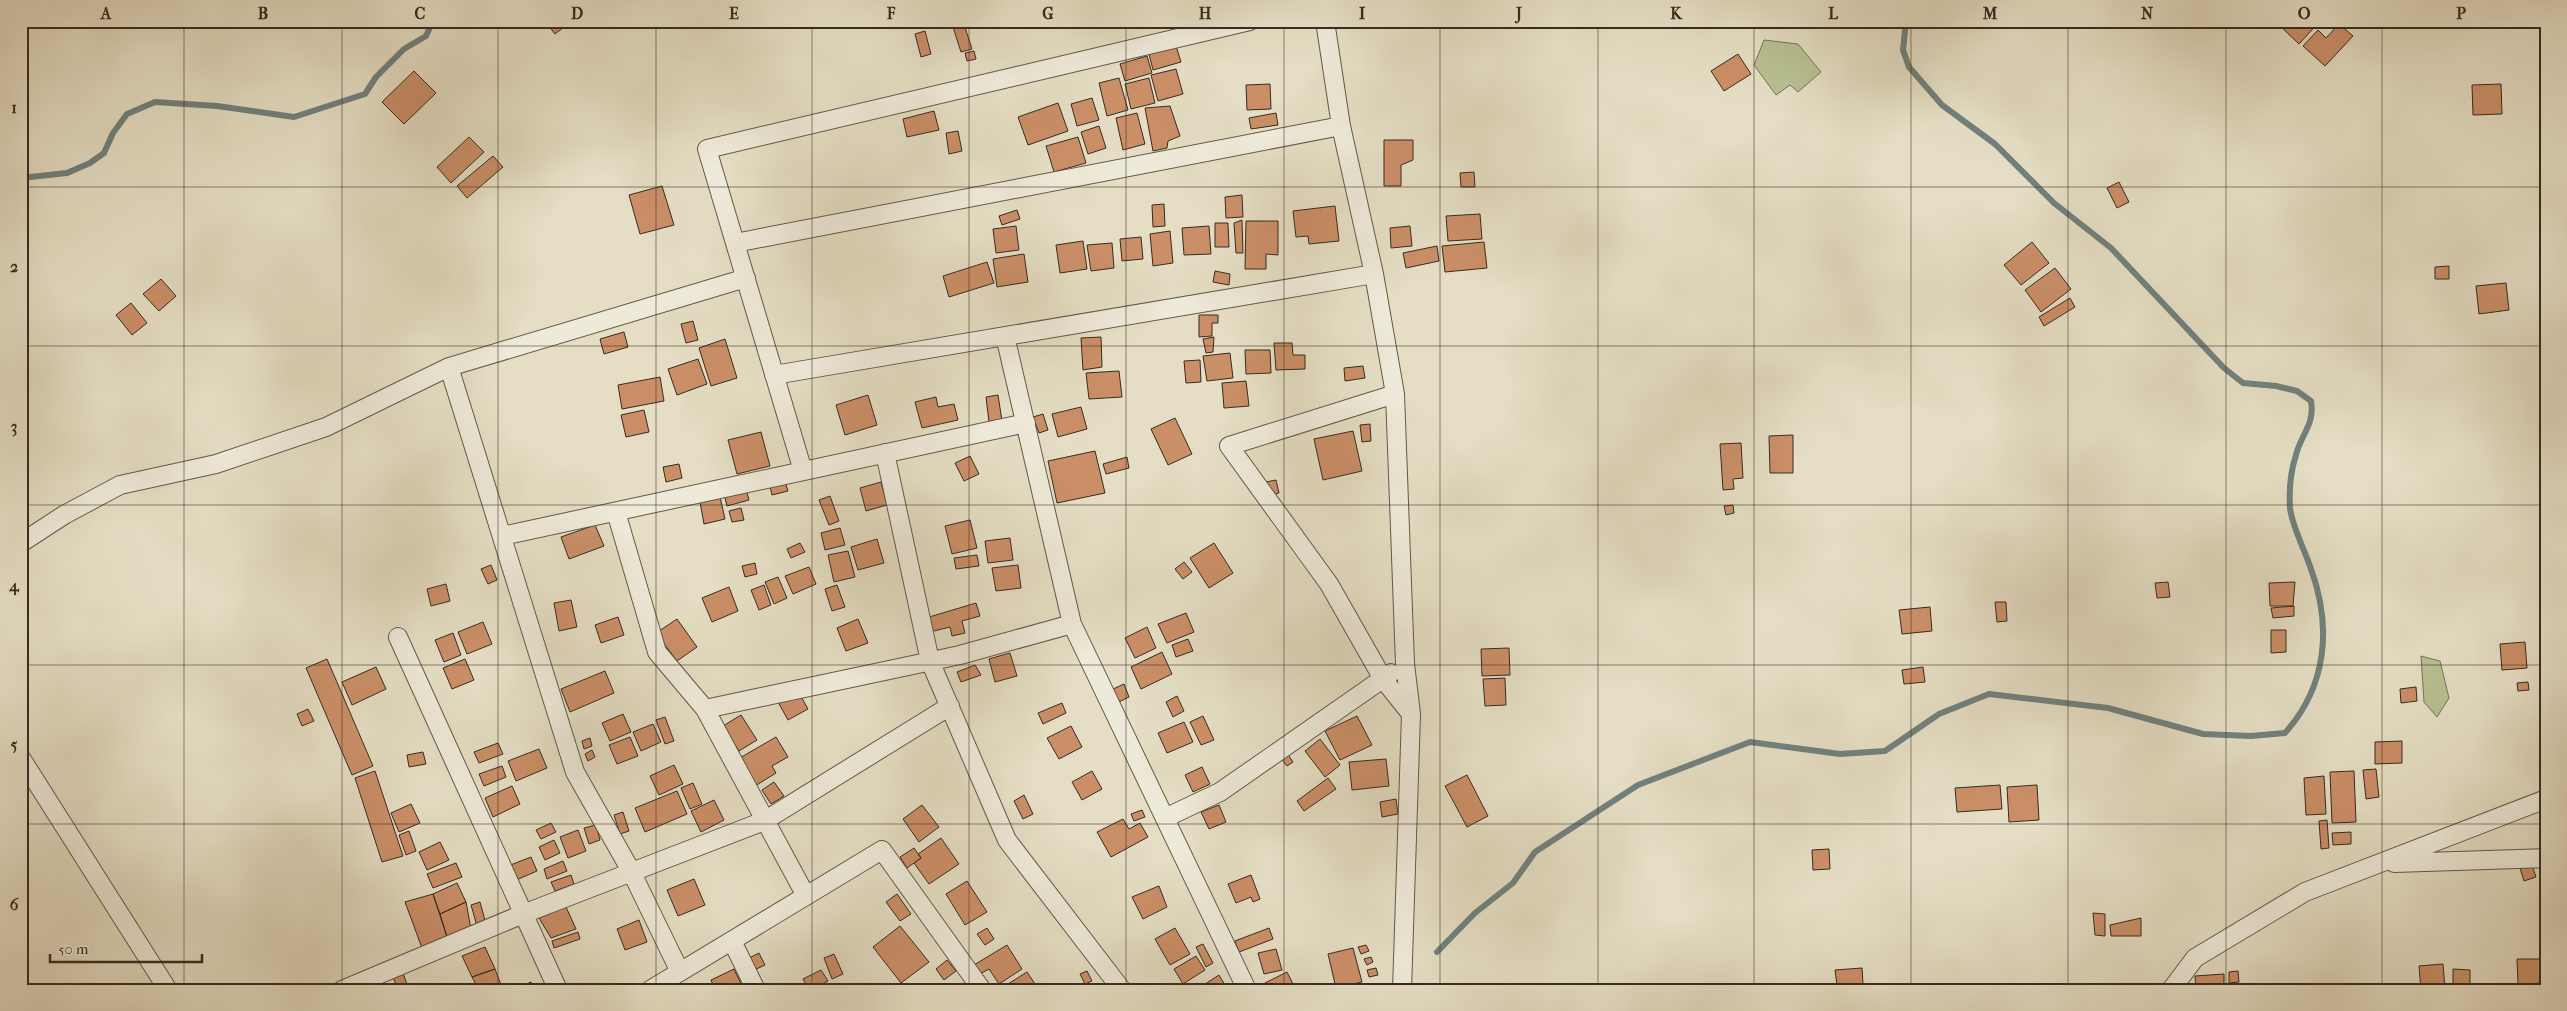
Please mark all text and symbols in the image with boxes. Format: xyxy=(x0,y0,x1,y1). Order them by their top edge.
text: A xyxy=(100,4,112,23)
text: B xyxy=(258,4,268,23)
text: C xyxy=(415,4,426,23)
text: D xyxy=(571,4,583,23)
text: E xyxy=(729,4,739,23)
text: F xyxy=(886,4,896,23)
text: G xyxy=(1042,4,1054,23)
text: H xyxy=(1199,4,1212,23)
text: I xyxy=(1359,4,1366,23)
text: J xyxy=(1514,4,1522,24)
text: K xyxy=(1670,4,1683,23)
text: L xyxy=(1828,4,1838,23)
text: M xyxy=(1982,4,1998,23)
text: N xyxy=(2141,4,2154,23)
text: O xyxy=(2298,4,2311,23)
text: P xyxy=(2456,4,2466,23)
text: 1 xyxy=(11,98,17,117)
text: 2 xyxy=(10,257,18,276)
text: 3 xyxy=(11,417,17,437)
text: 4 xyxy=(8,576,20,596)
text: 5 xyxy=(11,735,18,754)
text: 6 xyxy=(10,895,19,914)
scale bar xyxy=(50,931,202,963)
text: 50 m xyxy=(58,940,89,958)

